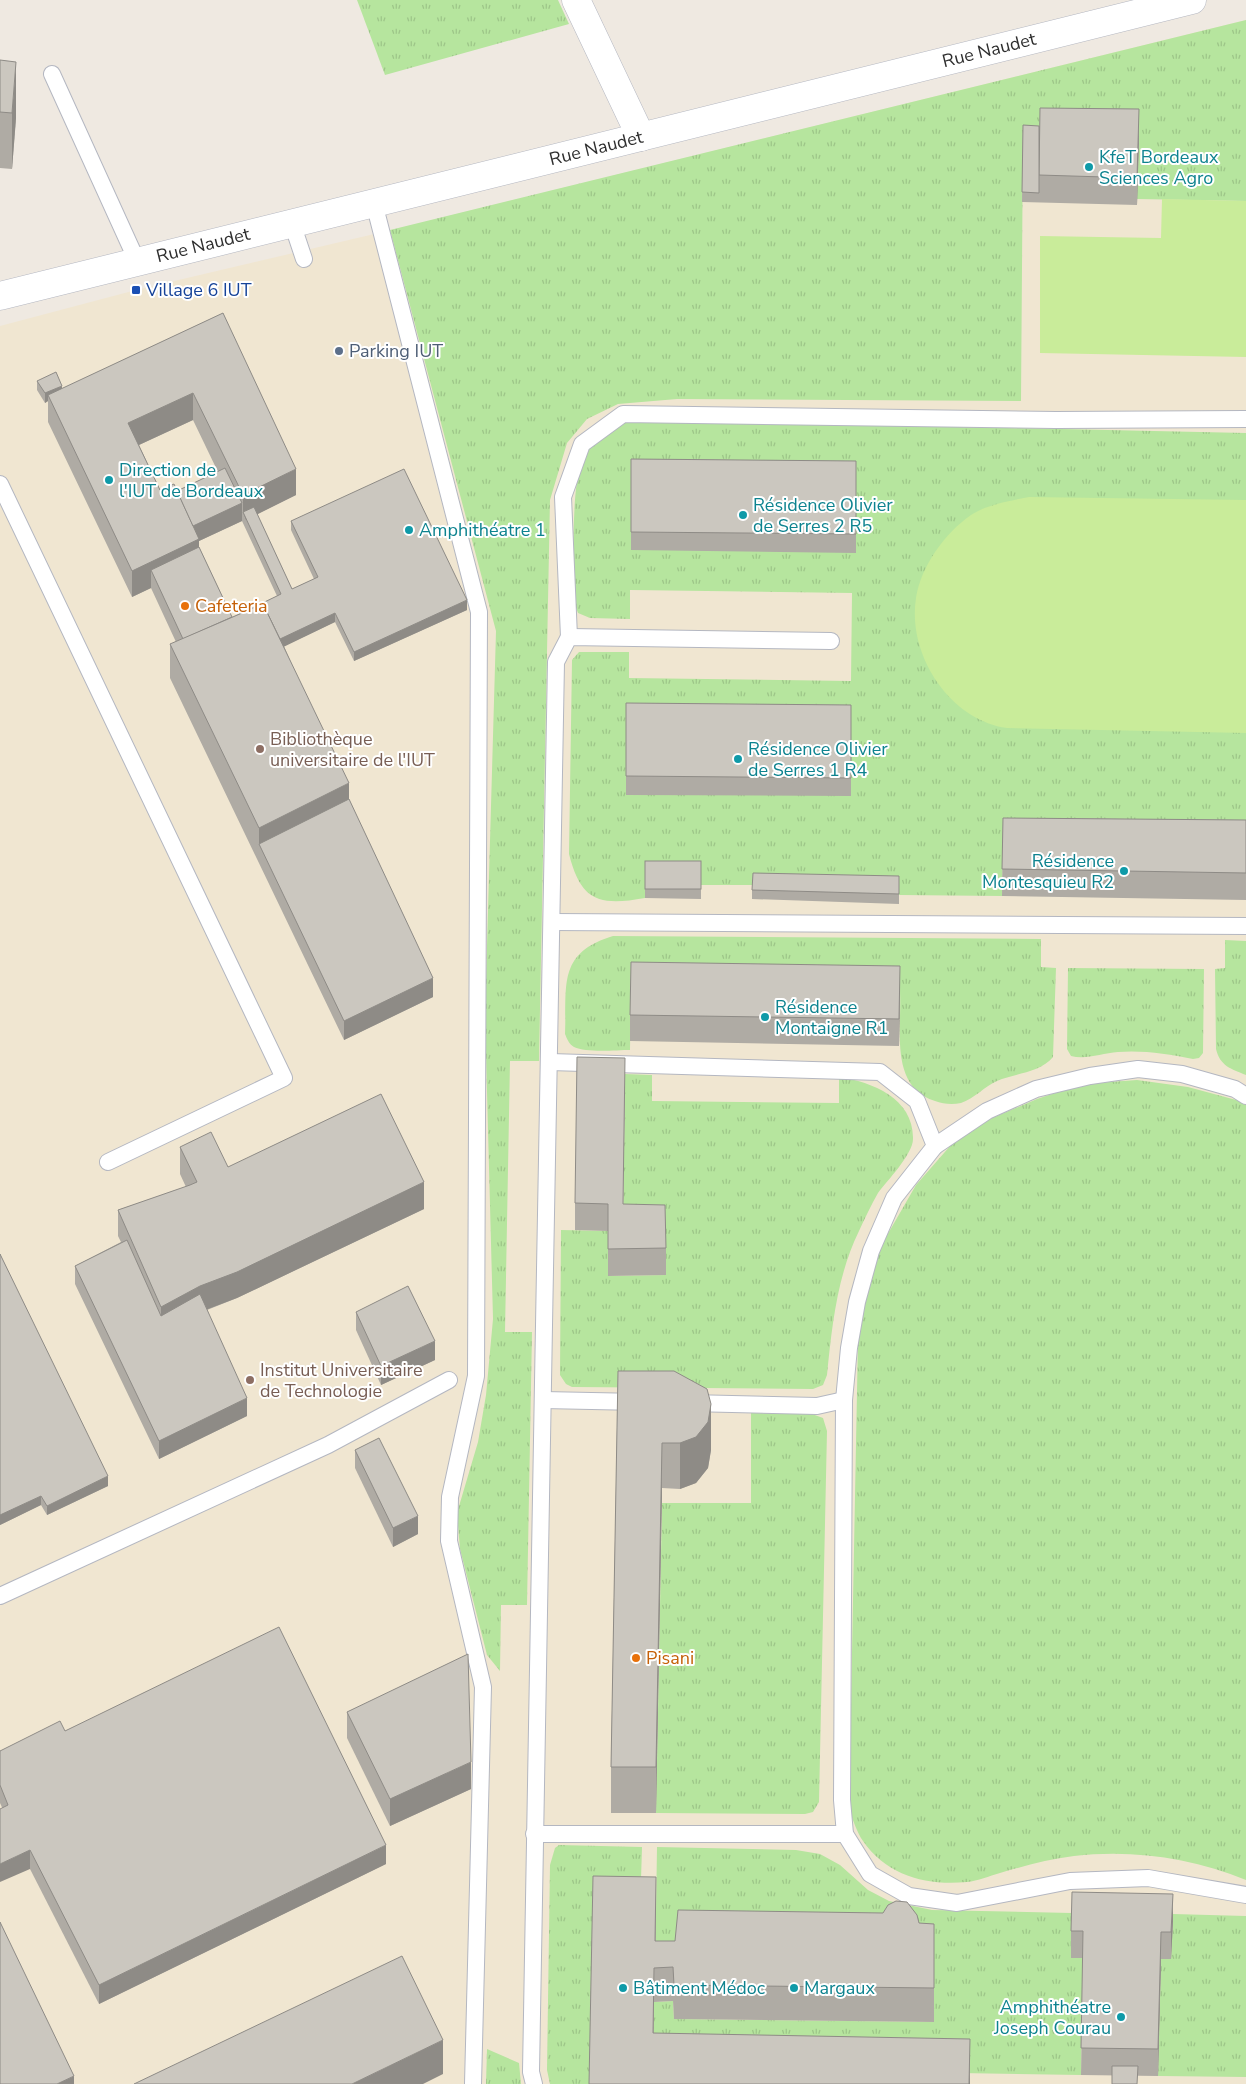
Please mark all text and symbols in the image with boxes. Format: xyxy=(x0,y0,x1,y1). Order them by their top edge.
street label: Rue Naudet xyxy=(940,27,1039,73)
street label: Rue Naudet xyxy=(547,125,646,171)
place label: KfeT Bordeaux Sciences Agro xyxy=(1099,145,1219,190)
marker: KfeT Bordeaux Sciences Agro xyxy=(1083,161,1095,173)
street label: Rue Naudet xyxy=(154,222,253,268)
place label: Village 6 IUT xyxy=(145,278,252,302)
marker: Village 6 IUT xyxy=(130,284,142,296)
place label: Parking IUT xyxy=(349,339,443,363)
marker: Parking IUT xyxy=(333,345,345,357)
place label: Direction de l'IUT de Bordeaux xyxy=(119,458,264,503)
marker: Direction de l'IUT de Bordeaux xyxy=(103,474,115,486)
place label: Résidence Olivier de Serres 2 R5 xyxy=(753,493,893,538)
marker: Résidence Olivier de Serres 2 R5 xyxy=(737,509,749,521)
place label: Amphithéatre 1 xyxy=(419,518,546,542)
marker: Amphithéatre 1 xyxy=(403,524,415,536)
place label: Cafeteria xyxy=(195,594,268,618)
marker: Cafeteria xyxy=(179,600,191,612)
place label: Bibliothèque universitaire de l'IUT xyxy=(270,727,435,772)
place label: Résidence Olivier de Serres 1 R4 xyxy=(748,737,888,782)
marker: Bibliothèque universitaire de l'IUT xyxy=(254,743,266,755)
marker: Résidence Olivier de Serres 1 R4 xyxy=(732,753,744,765)
place label: Résidence Montesquieu R2 xyxy=(982,849,1114,894)
marker: Résidence Montesquieu R2 xyxy=(1118,865,1130,877)
place label: Résidence Montaigne R1 xyxy=(775,995,888,1040)
marker: Résidence Montaigne R1 xyxy=(759,1011,771,1023)
place label: Institut Universitaire de Technologie xyxy=(260,1358,423,1403)
marker: Institut Universitaire de Technologie xyxy=(244,1374,256,1386)
place label: Pisani xyxy=(646,1646,694,1670)
marker: Pisani xyxy=(630,1652,642,1664)
place label: Bâtiment Médoc xyxy=(633,1976,765,2000)
place label: Margaux xyxy=(804,1976,875,2000)
marker: Bâtiment Médoc xyxy=(617,1982,629,1994)
marker: Margaux xyxy=(788,1982,800,1994)
place label: Amphithéatre Joseph Courau xyxy=(993,1995,1111,2040)
marker: Amphithéatre Joseph Courau xyxy=(1115,2011,1127,2023)

